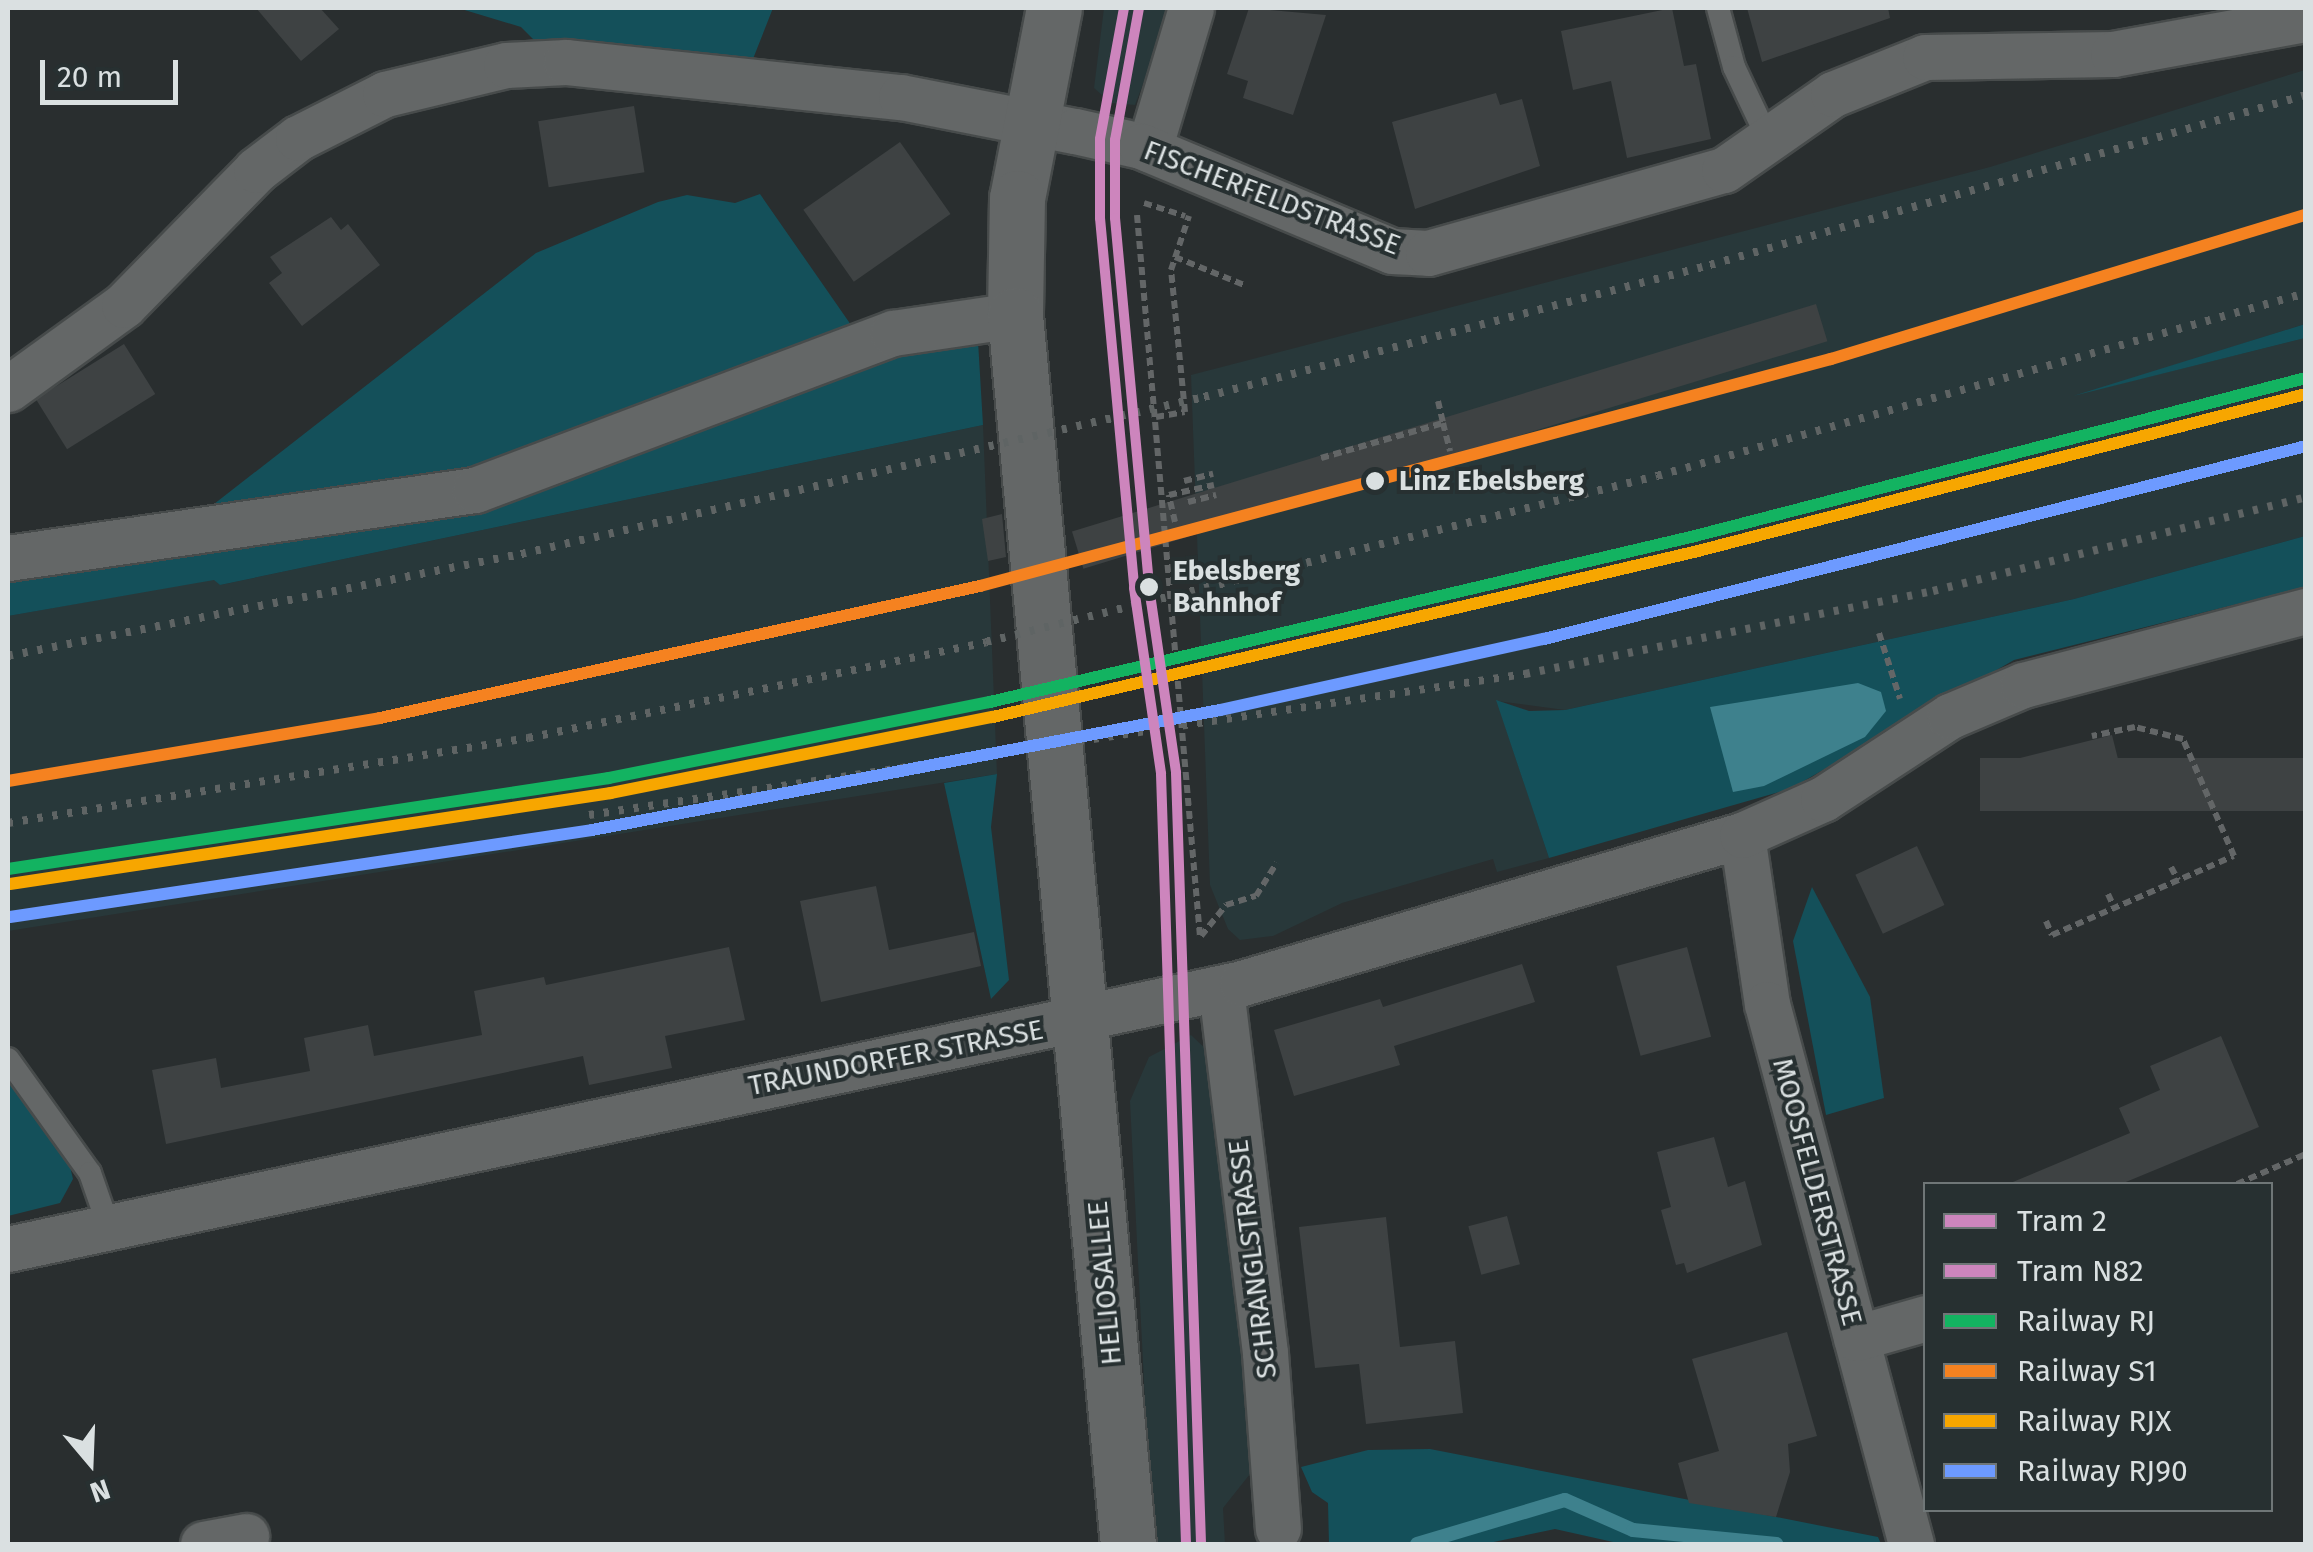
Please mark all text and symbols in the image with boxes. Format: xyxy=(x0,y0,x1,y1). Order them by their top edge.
scale bar xyxy=(45,40,182,102)
text: 20 m xyxy=(57,59,122,95)
street label: FISCHERFELDSTRASSE xyxy=(1139,134,1405,262)
place label: Linz Ebelsberg xyxy=(1399,464,1584,498)
marker: Linz Ebelsberg xyxy=(1360,466,1390,496)
place label: Ebelsberg Bahnhof xyxy=(1173,554,1300,620)
marker: Ebelsberg Bahnhof xyxy=(1134,572,1164,602)
street label: TRAUNDORFER STRASSE xyxy=(746,1013,1046,1103)
street label: MOOSFELDERSTRASSE xyxy=(1765,1055,1869,1329)
street label: SCHRANGLSTRASSE xyxy=(1222,1138,1284,1380)
legend xyxy=(1923,1182,2273,1512)
street label: HELIOSALLEE xyxy=(1081,1200,1129,1366)
text: Tram 2 xyxy=(2017,1203,2107,1239)
text: Tram N82 xyxy=(2017,1253,2144,1289)
text: Railway RJ xyxy=(2017,1303,2155,1339)
text: Railway S1 xyxy=(2017,1353,2157,1389)
text: Railway RJX xyxy=(2017,1403,2171,1439)
north arrow xyxy=(40,1412,140,1512)
text: Railway RJ90 xyxy=(2017,1453,2188,1489)
text: N xyxy=(86,1472,114,1509)

